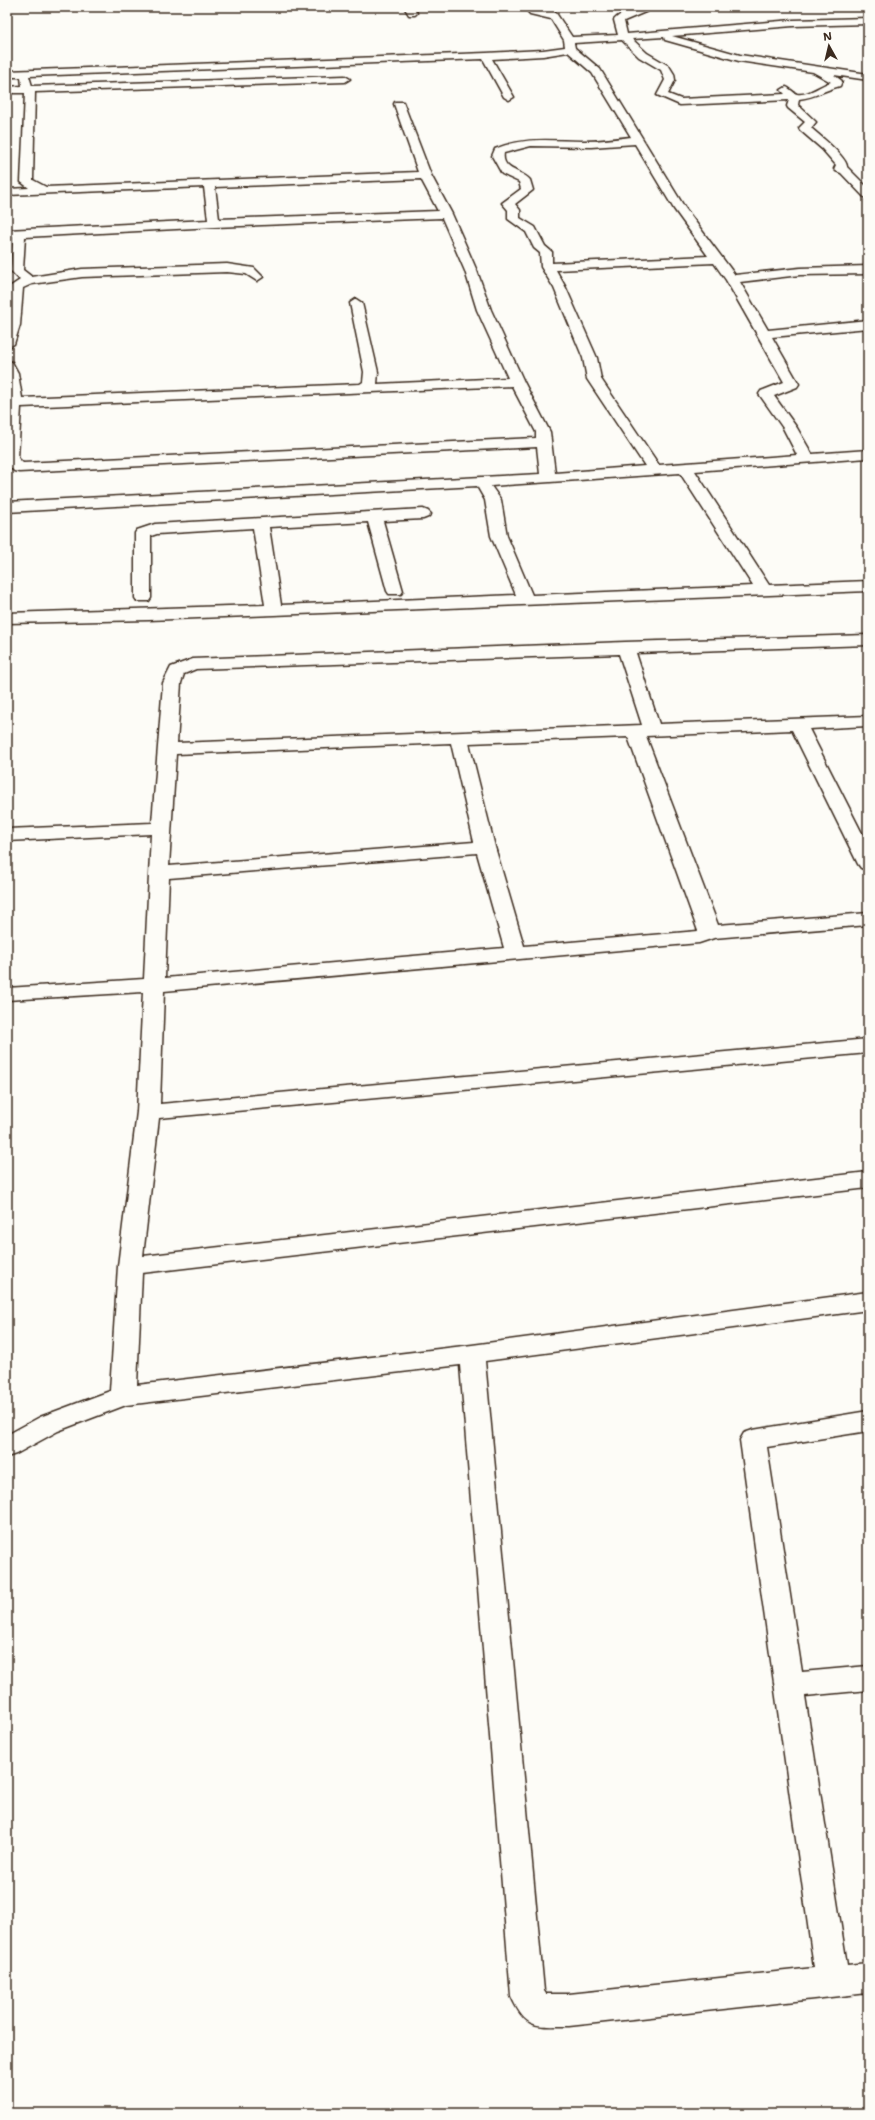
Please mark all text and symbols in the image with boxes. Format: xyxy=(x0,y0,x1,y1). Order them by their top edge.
north arrow xyxy=(809,26,849,66)
text: N xyxy=(822,29,833,45)

